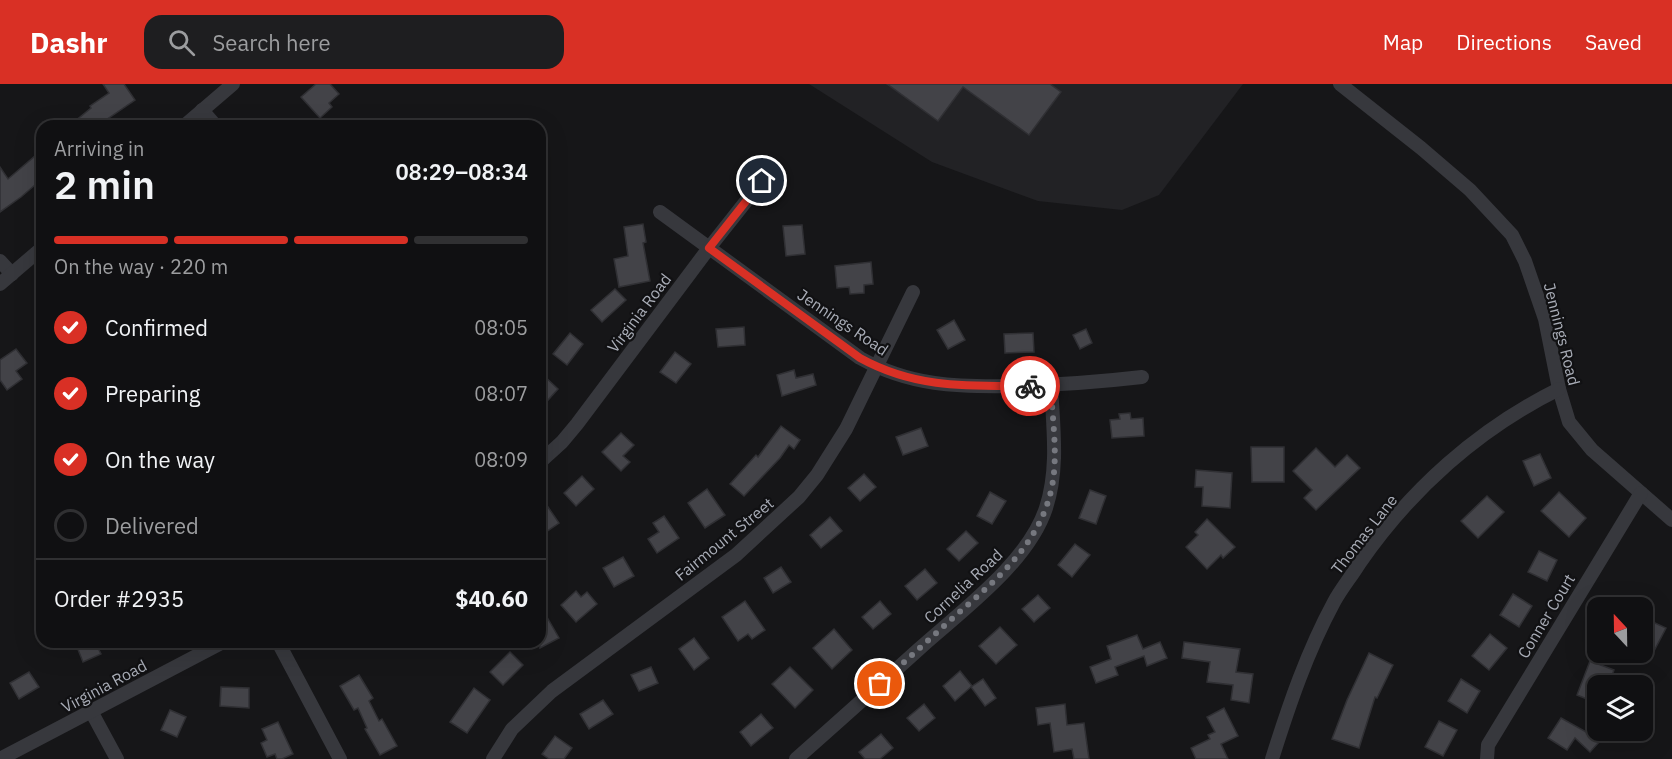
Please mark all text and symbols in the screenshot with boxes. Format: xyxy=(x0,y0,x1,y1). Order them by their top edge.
search box xyxy=(144,15,564,69)
text: Dashr xyxy=(30,24,108,61)
icon: search xyxy=(165,26,198,59)
text: Search here xyxy=(213,28,331,57)
text: Map xyxy=(1383,28,1423,56)
text: Directions xyxy=(1456,28,1552,56)
text: Saved xyxy=(1585,28,1642,56)
text: Arriving in xyxy=(54,135,144,162)
pin xyxy=(736,155,787,206)
text: 08:29–08:34 xyxy=(395,157,528,186)
text: 2 min xyxy=(54,159,155,210)
icon: home xyxy=(745,164,778,197)
text: On the way · 220 m xyxy=(54,253,228,280)
street label: Virginia Road xyxy=(603,269,675,357)
street label: Jennings Road xyxy=(1540,281,1584,387)
street label: Jennings Road xyxy=(794,284,892,360)
icon: check xyxy=(54,311,87,344)
text: Confirmed xyxy=(105,313,208,342)
text: 08:05 xyxy=(474,314,528,341)
courier xyxy=(1000,356,1060,416)
icon: bike xyxy=(1014,370,1047,403)
icon: check xyxy=(54,377,87,410)
text: Preparing xyxy=(105,379,200,408)
text: 08:07 xyxy=(474,380,528,407)
icon: check xyxy=(54,443,87,476)
text: On the way xyxy=(105,445,215,474)
text: 08:09 xyxy=(474,446,528,473)
street label: Thomas Lane xyxy=(1327,490,1401,578)
street label: Fairmount Street xyxy=(671,493,777,585)
text: Delivered xyxy=(105,511,199,540)
street label: Cornelia Road xyxy=(920,545,1006,627)
street label: Conner Court xyxy=(1513,570,1579,662)
text: Order #2935 xyxy=(54,584,184,613)
text: $40.60 xyxy=(455,584,528,613)
north arrow xyxy=(1587,597,1653,663)
map controls xyxy=(1587,597,1653,741)
street label: Virginia Road xyxy=(58,655,150,717)
pin xyxy=(854,658,905,709)
icon: bag xyxy=(863,667,896,700)
button: layers xyxy=(1587,675,1653,741)

